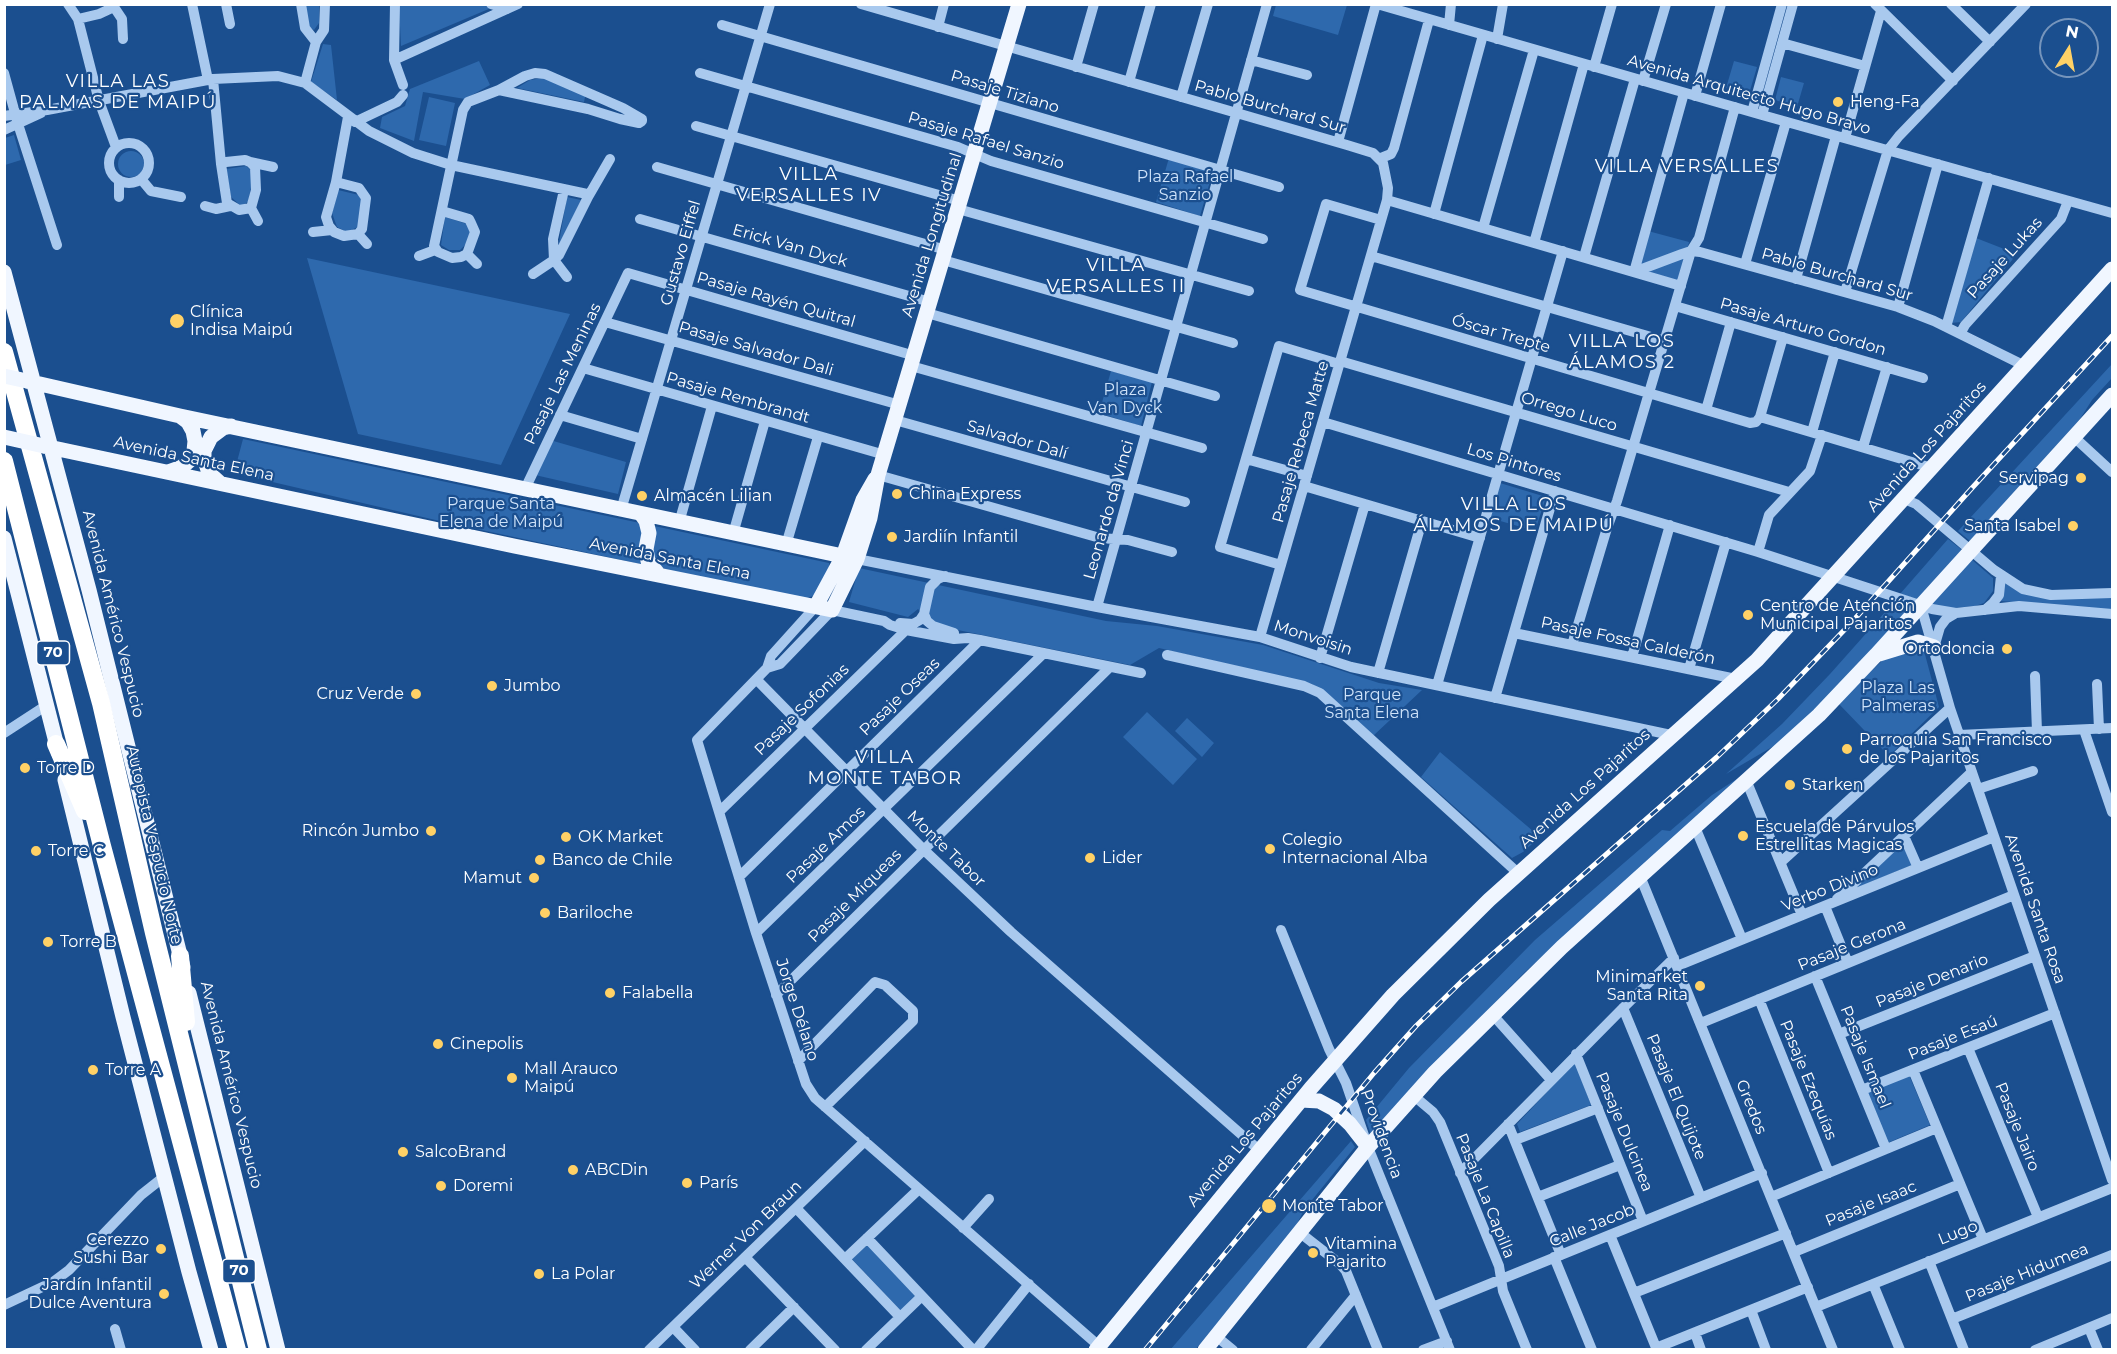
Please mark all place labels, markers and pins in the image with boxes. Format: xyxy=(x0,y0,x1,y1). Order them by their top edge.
place label: Heng-Fa xyxy=(1850,92,1920,112)
marker: Heng-Fa xyxy=(1831,95,1845,109)
place label: Clínica Indisa Maipú xyxy=(190,302,293,340)
marker: Clínica Indisa Maipú xyxy=(168,312,186,330)
place label: Servipag xyxy=(1999,468,2069,488)
marker: Servipag xyxy=(2074,471,2088,485)
place label: China Express xyxy=(909,484,1021,504)
place label: Almacén Lilian xyxy=(654,486,772,506)
marker: China Express xyxy=(890,487,904,501)
marker: Almacén Lilian xyxy=(635,489,649,503)
place label: Santa Isabel xyxy=(1964,516,2061,536)
marker: Santa Isabel xyxy=(2066,519,2080,533)
place label: Jardiín Infantil xyxy=(904,527,1018,547)
marker: Jardiín Infantil xyxy=(885,530,899,544)
place label: Centro de Atención Municipal Pajaritos xyxy=(1760,596,1915,634)
marker: Centro de Atención Municipal Pajaritos xyxy=(1741,608,1755,622)
place label: Ortodoncia xyxy=(1904,639,1995,659)
marker: Ortodoncia xyxy=(2000,642,2014,656)
place label: Jumbo xyxy=(504,676,561,696)
marker: Jumbo xyxy=(485,679,499,693)
place label: Cruz Verde xyxy=(316,684,404,704)
marker: Cruz Verde xyxy=(409,687,423,701)
place label: Parroquia San Francisco de los Pajaritos xyxy=(1859,730,2052,768)
marker: Parroquia San Francisco de los Pajaritos xyxy=(1840,742,1854,756)
place label: Torre D xyxy=(37,758,95,778)
marker: Torre D xyxy=(18,761,32,775)
place label: Starken xyxy=(1802,775,1863,795)
marker: Starken xyxy=(1783,778,1797,792)
place label: Escuela de Párvulos Estrellitas Magicas xyxy=(1755,817,1914,855)
place label: Rincón Jumbo xyxy=(302,821,419,841)
marker: Rincón Jumbo xyxy=(424,824,438,838)
place label: OK Market xyxy=(578,827,663,847)
marker: Escuela de Párvulos Estrellitas Magicas xyxy=(1736,829,1750,843)
marker: OK Market xyxy=(559,830,573,844)
place label: Colegio Internacional Alba xyxy=(1282,830,1428,868)
place label: Torre C xyxy=(48,841,104,861)
marker: Colegio Internacional Alba xyxy=(1263,842,1277,856)
marker: Torre C xyxy=(29,844,43,858)
place label: Lider xyxy=(1102,848,1143,868)
place label: Banco de Chile xyxy=(552,850,673,870)
marker: Lider xyxy=(1083,851,1097,865)
marker: Banco de Chile xyxy=(533,853,547,867)
place label: Mamut xyxy=(463,868,522,888)
marker: Mamut xyxy=(527,871,541,885)
place label: Bariloche xyxy=(557,903,633,923)
marker: Bariloche xyxy=(538,906,552,920)
place label: Torre B xyxy=(60,932,117,952)
marker: Torre B xyxy=(41,935,55,949)
place label: Minimarket Santa Rita xyxy=(1595,967,1688,1005)
marker: Minimarket Santa Rita xyxy=(1693,979,1707,993)
place label: Falabella xyxy=(622,983,694,1003)
marker: Falabella xyxy=(603,986,617,1000)
place label: Cinepolis xyxy=(450,1034,523,1054)
marker: Cinepolis xyxy=(431,1037,445,1051)
place label: Mall Arauco Maipú xyxy=(524,1059,618,1097)
place label: Torre A xyxy=(105,1060,161,1080)
marker: Torre A xyxy=(86,1063,100,1077)
marker: Mall Arauco Maipú xyxy=(505,1071,519,1085)
place label: SalcoBrand xyxy=(415,1142,506,1162)
marker: SalcoBrand xyxy=(396,1145,410,1159)
place label: ABCDin xyxy=(585,1160,648,1180)
marker: ABCDin xyxy=(566,1163,580,1177)
place label: París xyxy=(699,1173,738,1193)
place label: Doremi xyxy=(453,1176,513,1196)
marker: París xyxy=(680,1176,694,1190)
marker: Doremi xyxy=(434,1179,448,1193)
place label: Monte Tabor xyxy=(1282,1196,1384,1216)
marker: Monte Tabor xyxy=(1260,1197,1278,1215)
place label: Cerezzo Sushi Bar xyxy=(73,1230,149,1268)
place label: Vitamina Pajarito xyxy=(1325,1234,1397,1272)
marker: Cerezzo Sushi Bar xyxy=(154,1242,168,1256)
marker: Vitamina Pajarito xyxy=(1306,1246,1320,1260)
place label: La Polar xyxy=(551,1264,616,1284)
marker: La Polar xyxy=(532,1267,546,1281)
place label: Jardín Infantil Dulce Aventura xyxy=(29,1275,152,1313)
marker: Jardín Infantil Dulce Aventura xyxy=(157,1287,171,1301)

